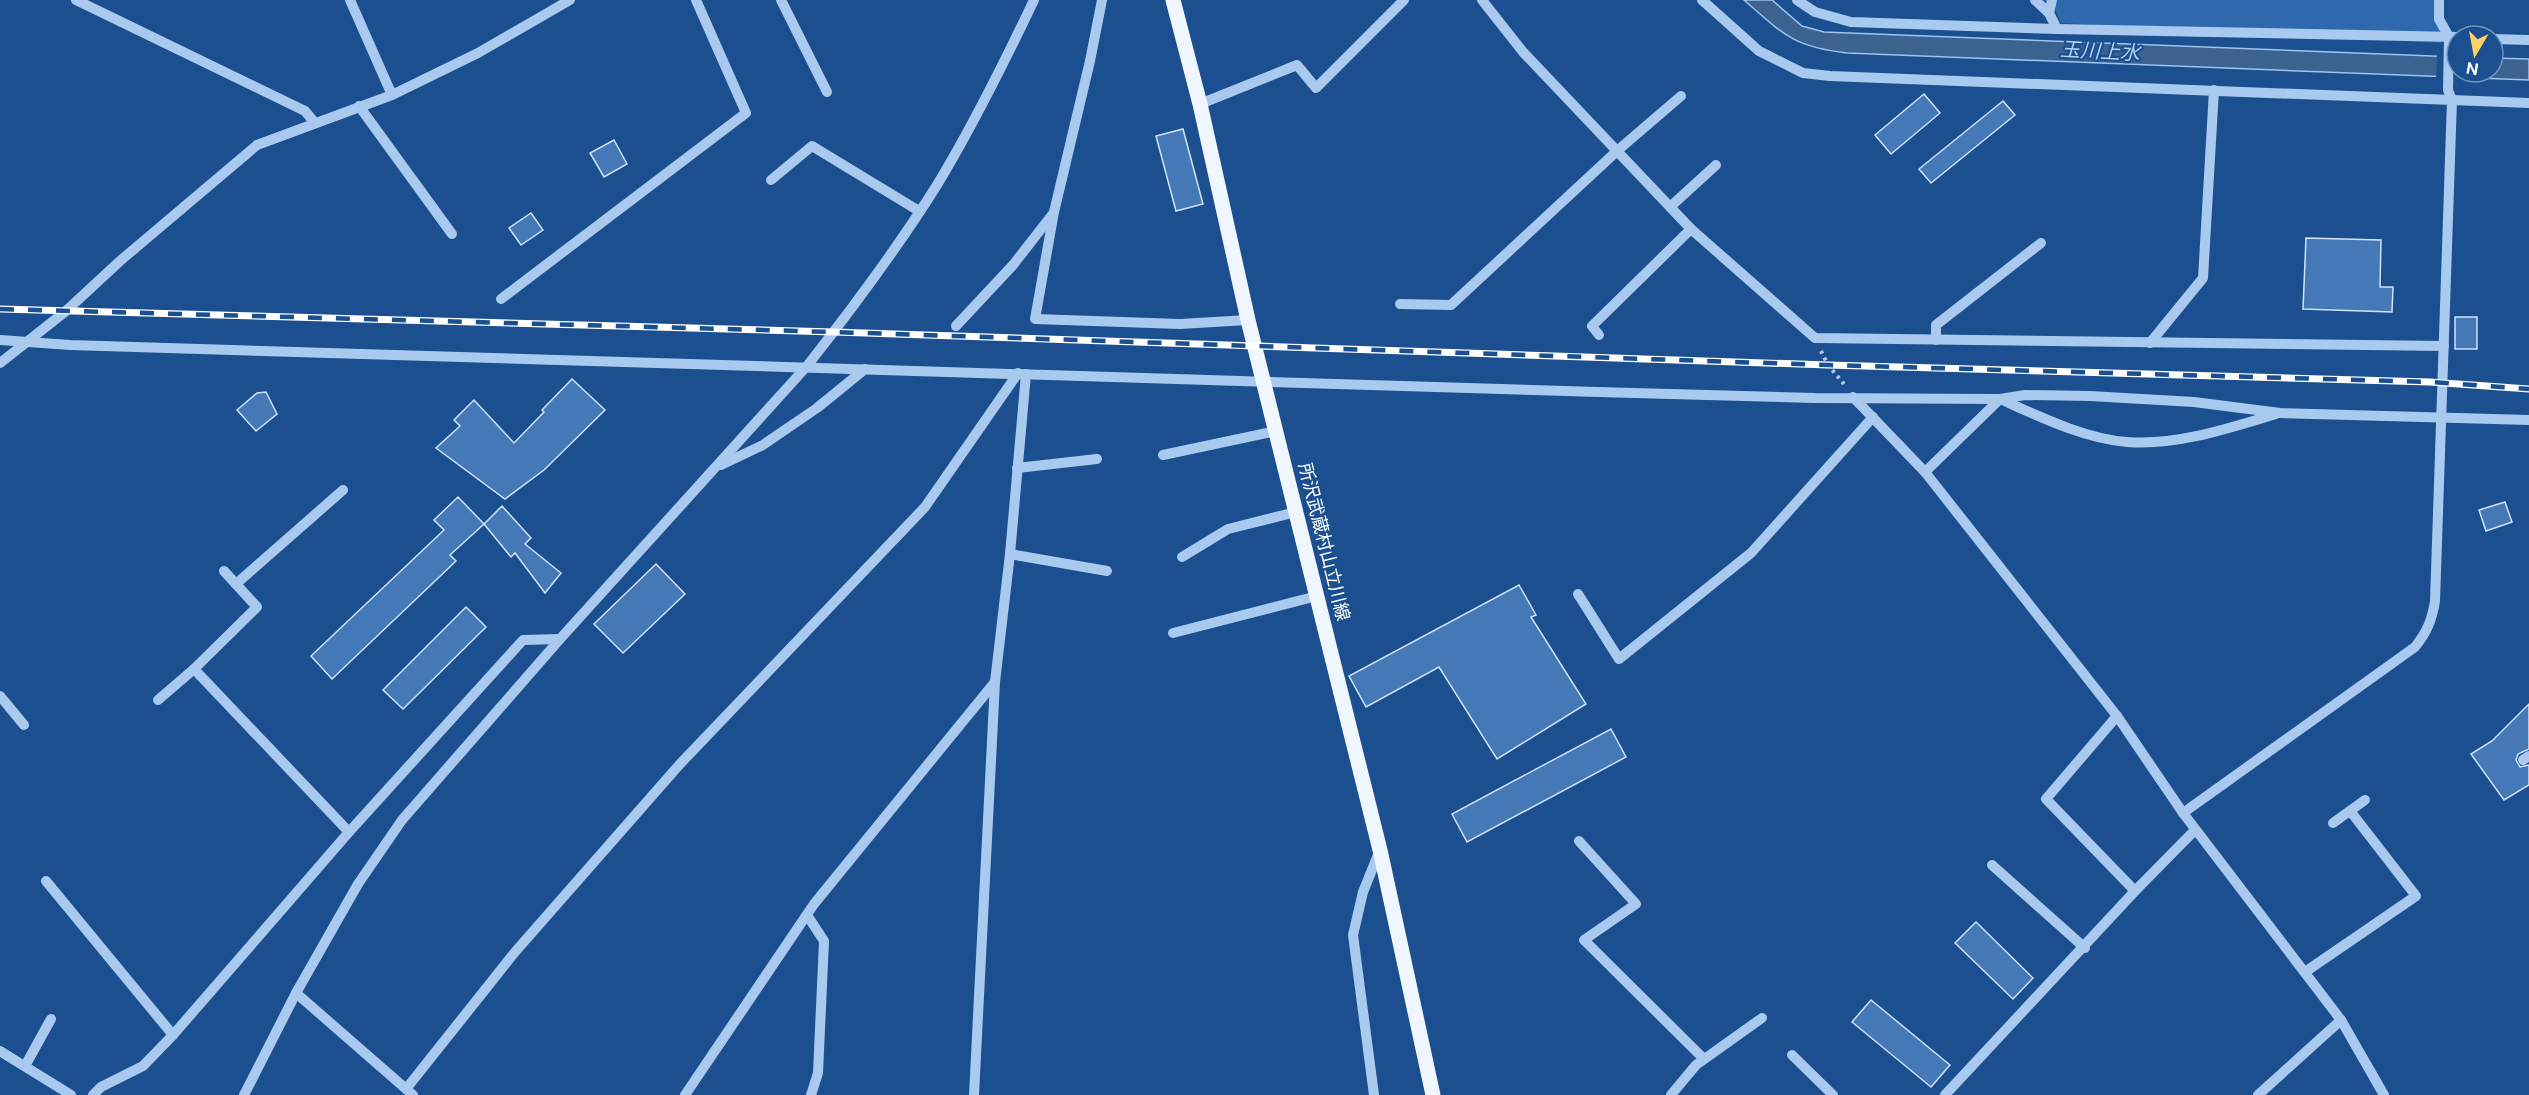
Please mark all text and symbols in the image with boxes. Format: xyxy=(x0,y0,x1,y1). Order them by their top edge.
north arrow xyxy=(2445,24,2505,84)
water label: 玉川上水 xyxy=(2059,37,2143,65)
text: N xyxy=(2465,58,2480,79)
street label: 所沢武蔵村山立川線 xyxy=(1295,461,1354,623)

